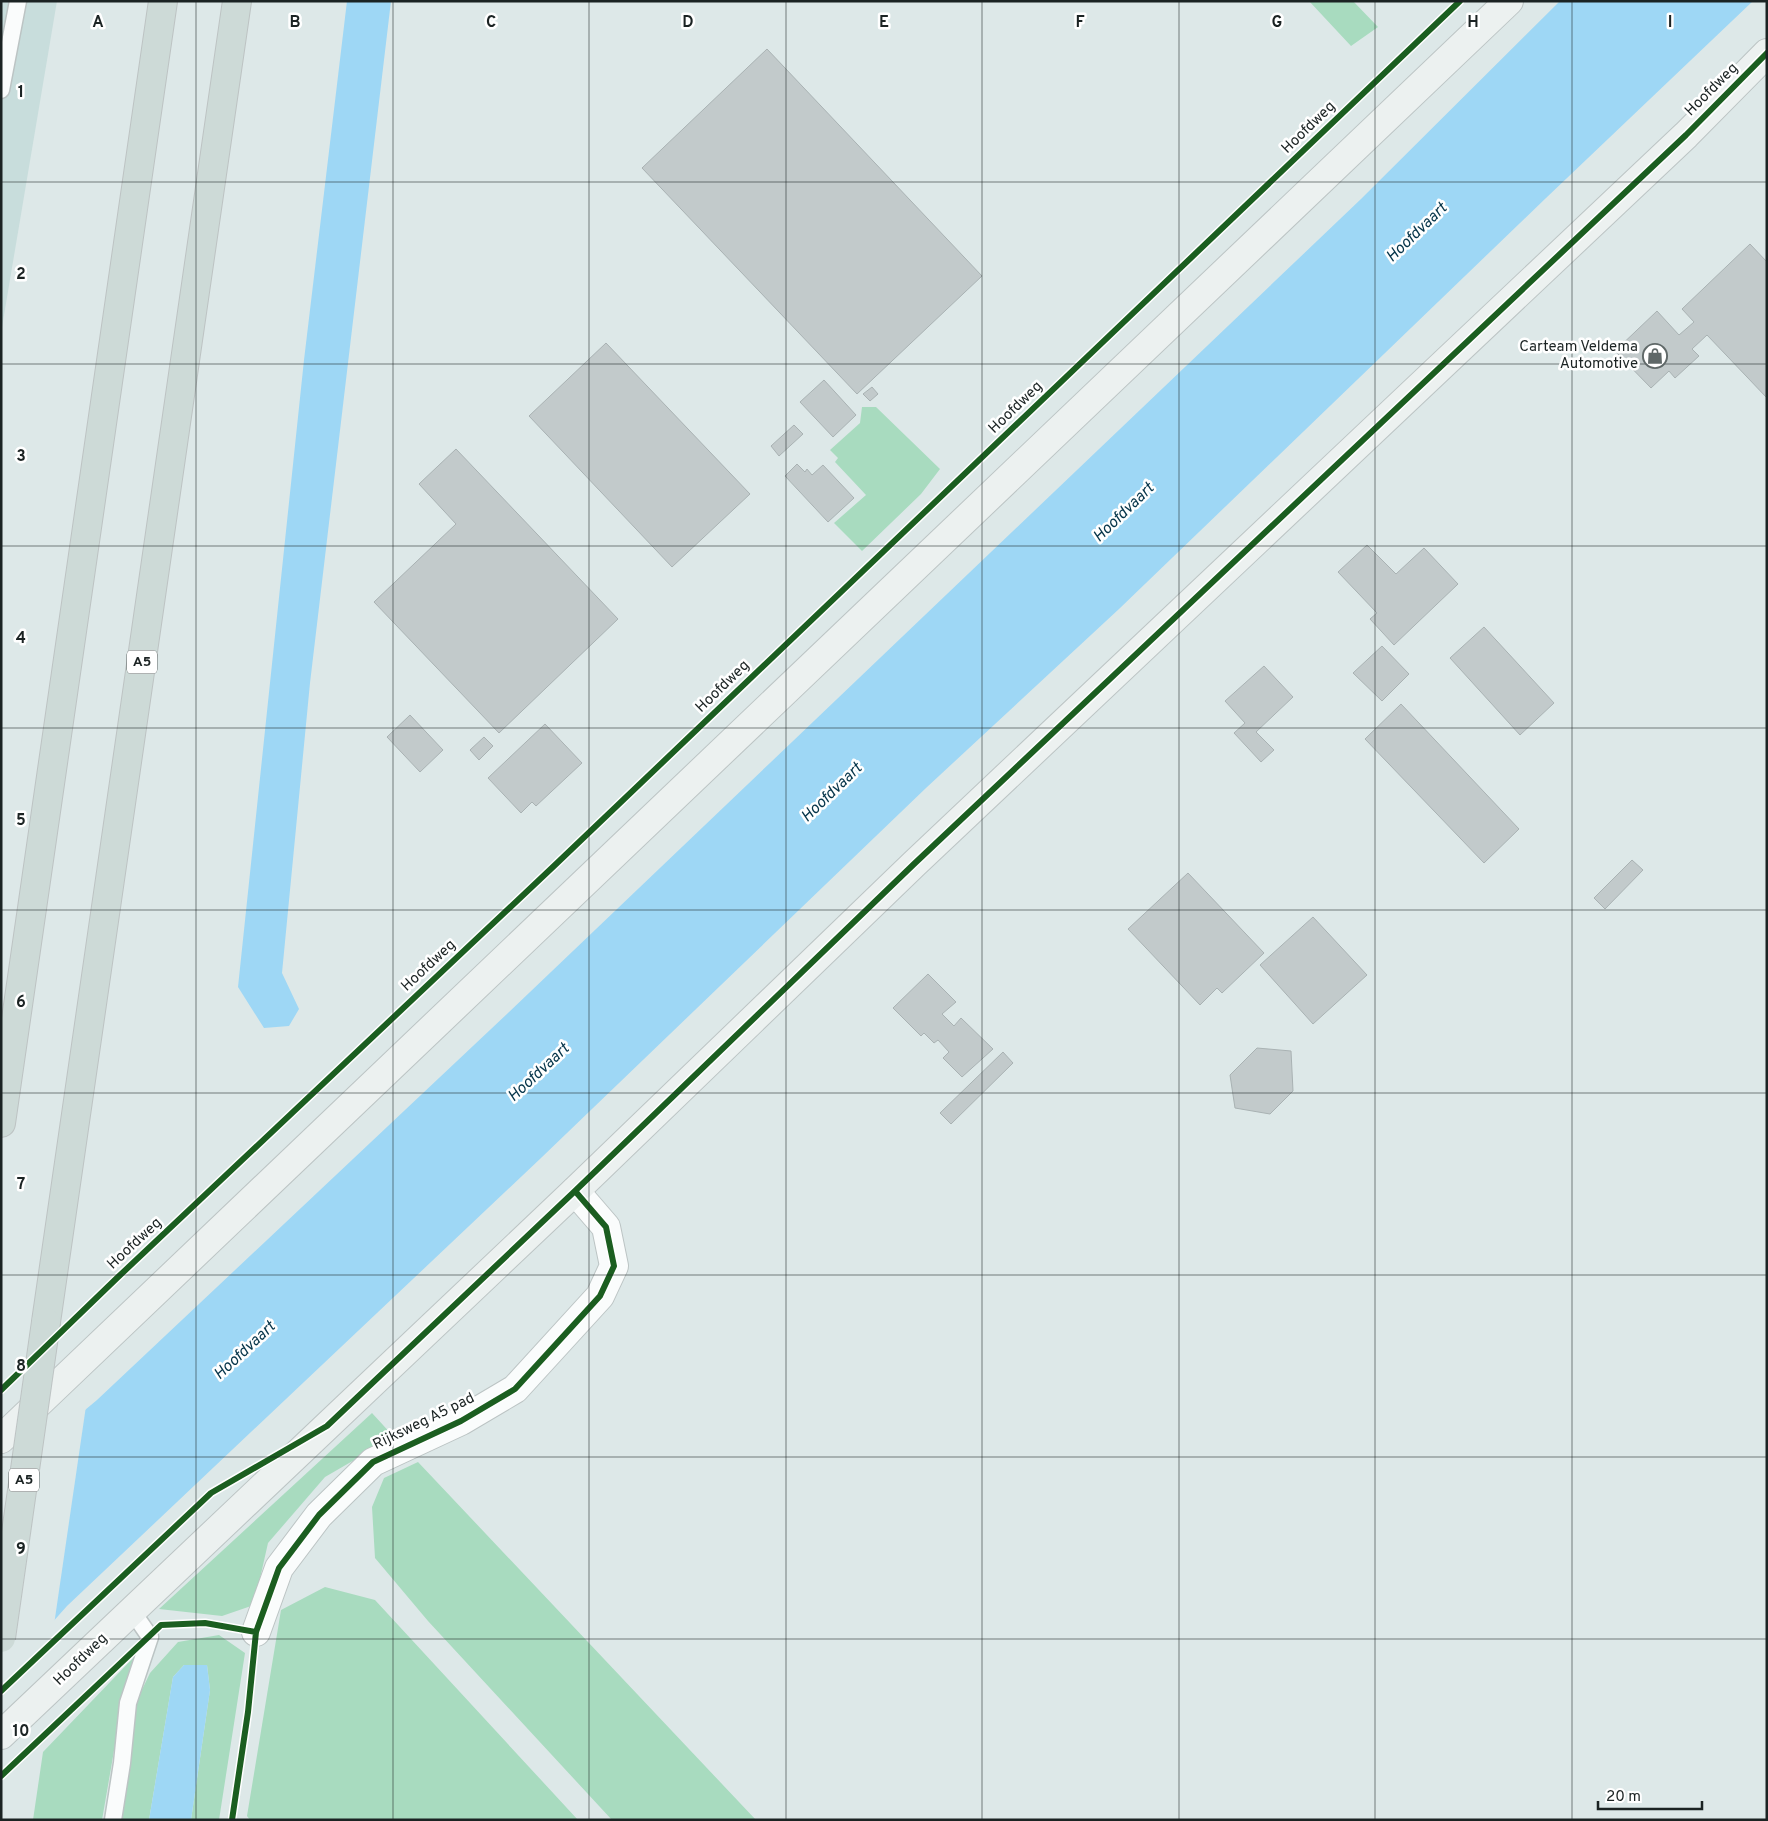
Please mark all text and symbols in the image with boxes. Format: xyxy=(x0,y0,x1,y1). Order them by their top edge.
text: A xyxy=(92,13,104,33)
text: B xyxy=(289,13,301,33)
text: C xyxy=(486,13,496,33)
text: D xyxy=(682,13,694,33)
text: E xyxy=(879,13,889,33)
text: F xyxy=(1075,13,1085,33)
text: G xyxy=(1272,13,1282,33)
text: H xyxy=(1467,13,1479,33)
text: I xyxy=(1668,13,1672,33)
street label: Hoofdweg xyxy=(1681,59,1743,121)
text: 1 xyxy=(18,83,24,103)
street label: Hoofdweg xyxy=(1278,98,1340,158)
water label: Hoofdvaart xyxy=(1382,198,1453,267)
text: 2 xyxy=(16,265,26,285)
place label: Carteam Veldema Automotive xyxy=(1519,338,1638,374)
shop icon: Carteam Veldema Automotive xyxy=(1642,343,1668,369)
street label: Hoofdweg xyxy=(985,378,1047,438)
text: 3 xyxy=(16,447,26,467)
water label: Hoofdvaart xyxy=(1089,478,1160,547)
text: 4 xyxy=(16,629,26,649)
road number: A5 xyxy=(127,650,157,674)
street label: Hoofdweg xyxy=(692,657,754,717)
water label: Hoofdvaart xyxy=(797,758,868,827)
text: 5 xyxy=(16,811,26,831)
street label: Hoofdweg xyxy=(398,936,460,996)
text: 6 xyxy=(16,993,26,1013)
water label: Hoofdvaart xyxy=(504,1038,575,1107)
text: 7 xyxy=(17,1175,25,1195)
street label: Hoofdweg xyxy=(104,1214,166,1274)
water label: Hoofdvaart xyxy=(210,1316,281,1385)
text: 8 xyxy=(16,1357,26,1377)
street label: Rijksweg A5 pad xyxy=(370,1389,478,1455)
road number: A5 xyxy=(9,1468,39,1492)
text: 9 xyxy=(16,1540,26,1560)
street label: Hoofdweg xyxy=(50,1630,112,1690)
text: 10 xyxy=(13,1722,29,1742)
scale bar xyxy=(1598,1778,1702,1810)
text: 20 m xyxy=(1606,1788,1641,1807)

